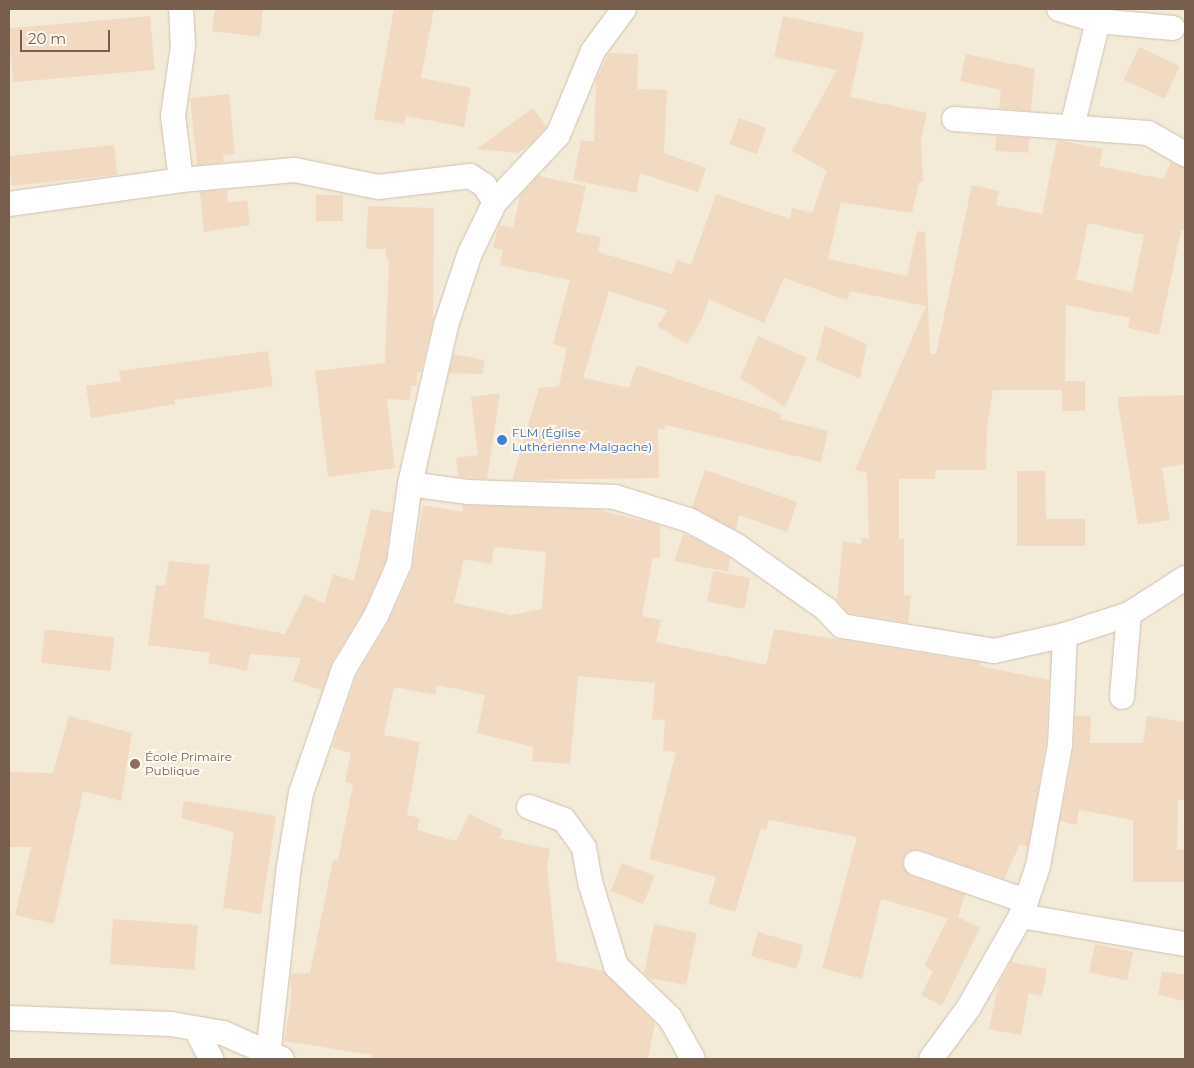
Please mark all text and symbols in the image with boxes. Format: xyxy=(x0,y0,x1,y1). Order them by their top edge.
scale bar xyxy=(22,20,112,52)
text: 20 m xyxy=(28,29,66,48)
place label: FLM (Église Luthérienne Malgache) xyxy=(512,426,652,454)
marker: FLM (Église Luthérienne Malgache) xyxy=(496,434,508,446)
place label: École Primaire Publique xyxy=(145,750,232,778)
marker: École Primaire Publique xyxy=(129,758,141,770)

